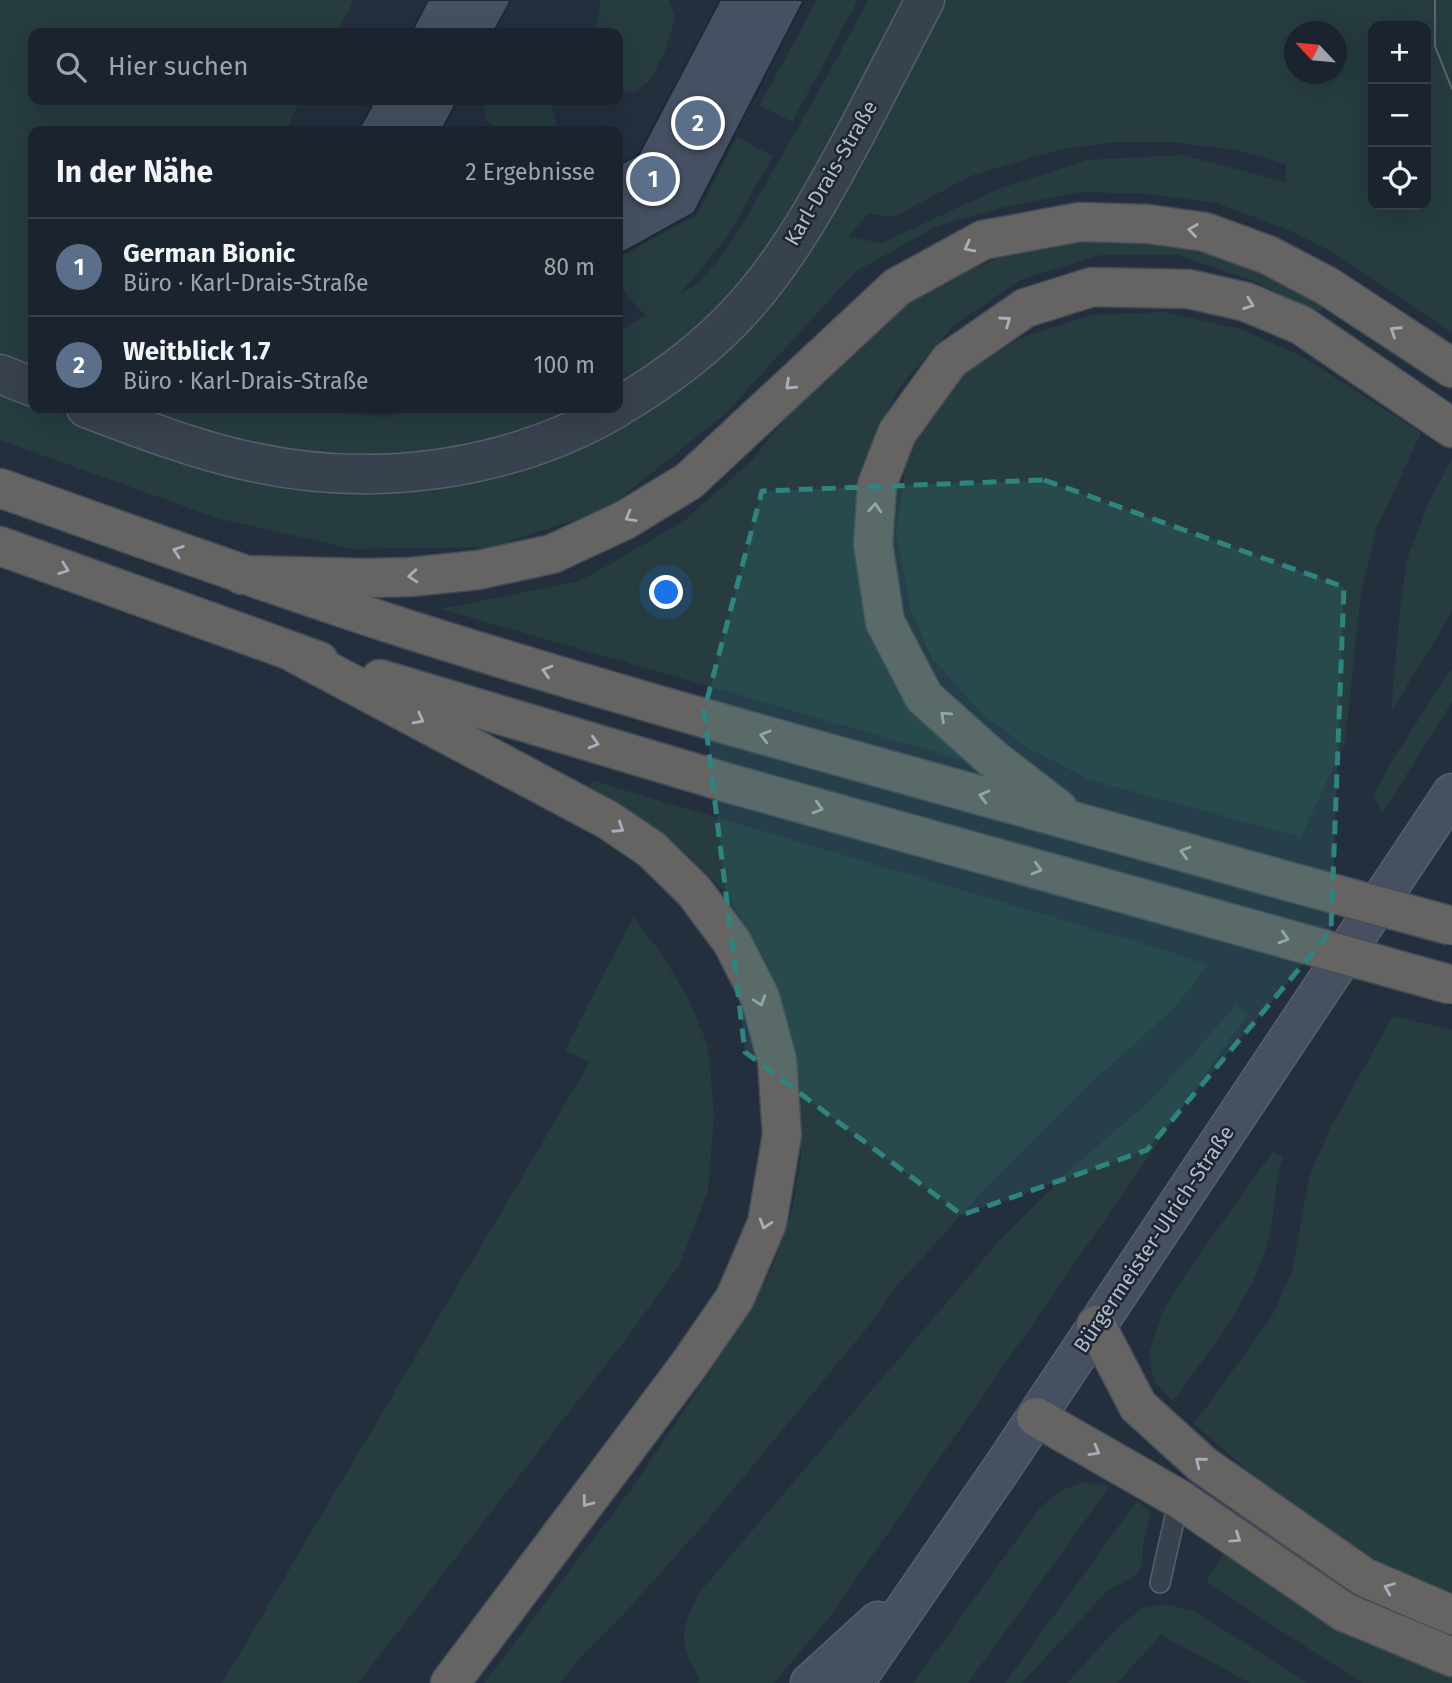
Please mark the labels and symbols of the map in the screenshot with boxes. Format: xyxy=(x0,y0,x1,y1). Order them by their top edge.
north arrow xyxy=(1284,21,1347,84)
street label: Karl-Drais-Straße xyxy=(779,96,883,250)
pin: 2 xyxy=(675,97,721,149)
pin: 1 xyxy=(630,153,676,205)
one-way arrow xyxy=(1187,223,1199,238)
one-way arrow xyxy=(964,239,977,253)
one-way arrow xyxy=(1243,296,1255,310)
one-way arrow xyxy=(998,317,1011,329)
one-way arrow xyxy=(1390,327,1403,339)
one-way arrow xyxy=(786,377,799,390)
one-way arrow xyxy=(867,502,882,513)
one-way arrow xyxy=(625,508,638,521)
one-way arrow xyxy=(173,546,185,560)
one-way arrow xyxy=(58,561,70,575)
one-way arrow xyxy=(408,568,419,583)
your location xyxy=(649,575,683,609)
one-way arrow xyxy=(541,665,553,679)
one-way arrow xyxy=(412,711,425,725)
one-way arrow xyxy=(940,711,953,724)
one-way arrow xyxy=(759,730,771,744)
one-way arrow xyxy=(588,735,600,750)
one-way arrow xyxy=(978,790,990,804)
one-way arrow xyxy=(812,800,824,815)
one-way arrow xyxy=(612,820,625,833)
one-way arrow xyxy=(1179,846,1191,860)
one-way arrow xyxy=(1031,861,1043,875)
one-way arrow xyxy=(1278,930,1290,945)
one-way arrow xyxy=(752,995,766,1007)
street label: Bürgermeister-Ulrich-Straße xyxy=(1068,1120,1240,1358)
one-way arrow xyxy=(759,1218,774,1230)
one-way arrow xyxy=(1088,1443,1100,1456)
one-way arrow xyxy=(1196,1458,1209,1470)
one-way arrow xyxy=(583,1494,595,1507)
one-way arrow xyxy=(1228,1530,1241,1542)
one-way arrow xyxy=(1384,1582,1396,1596)

